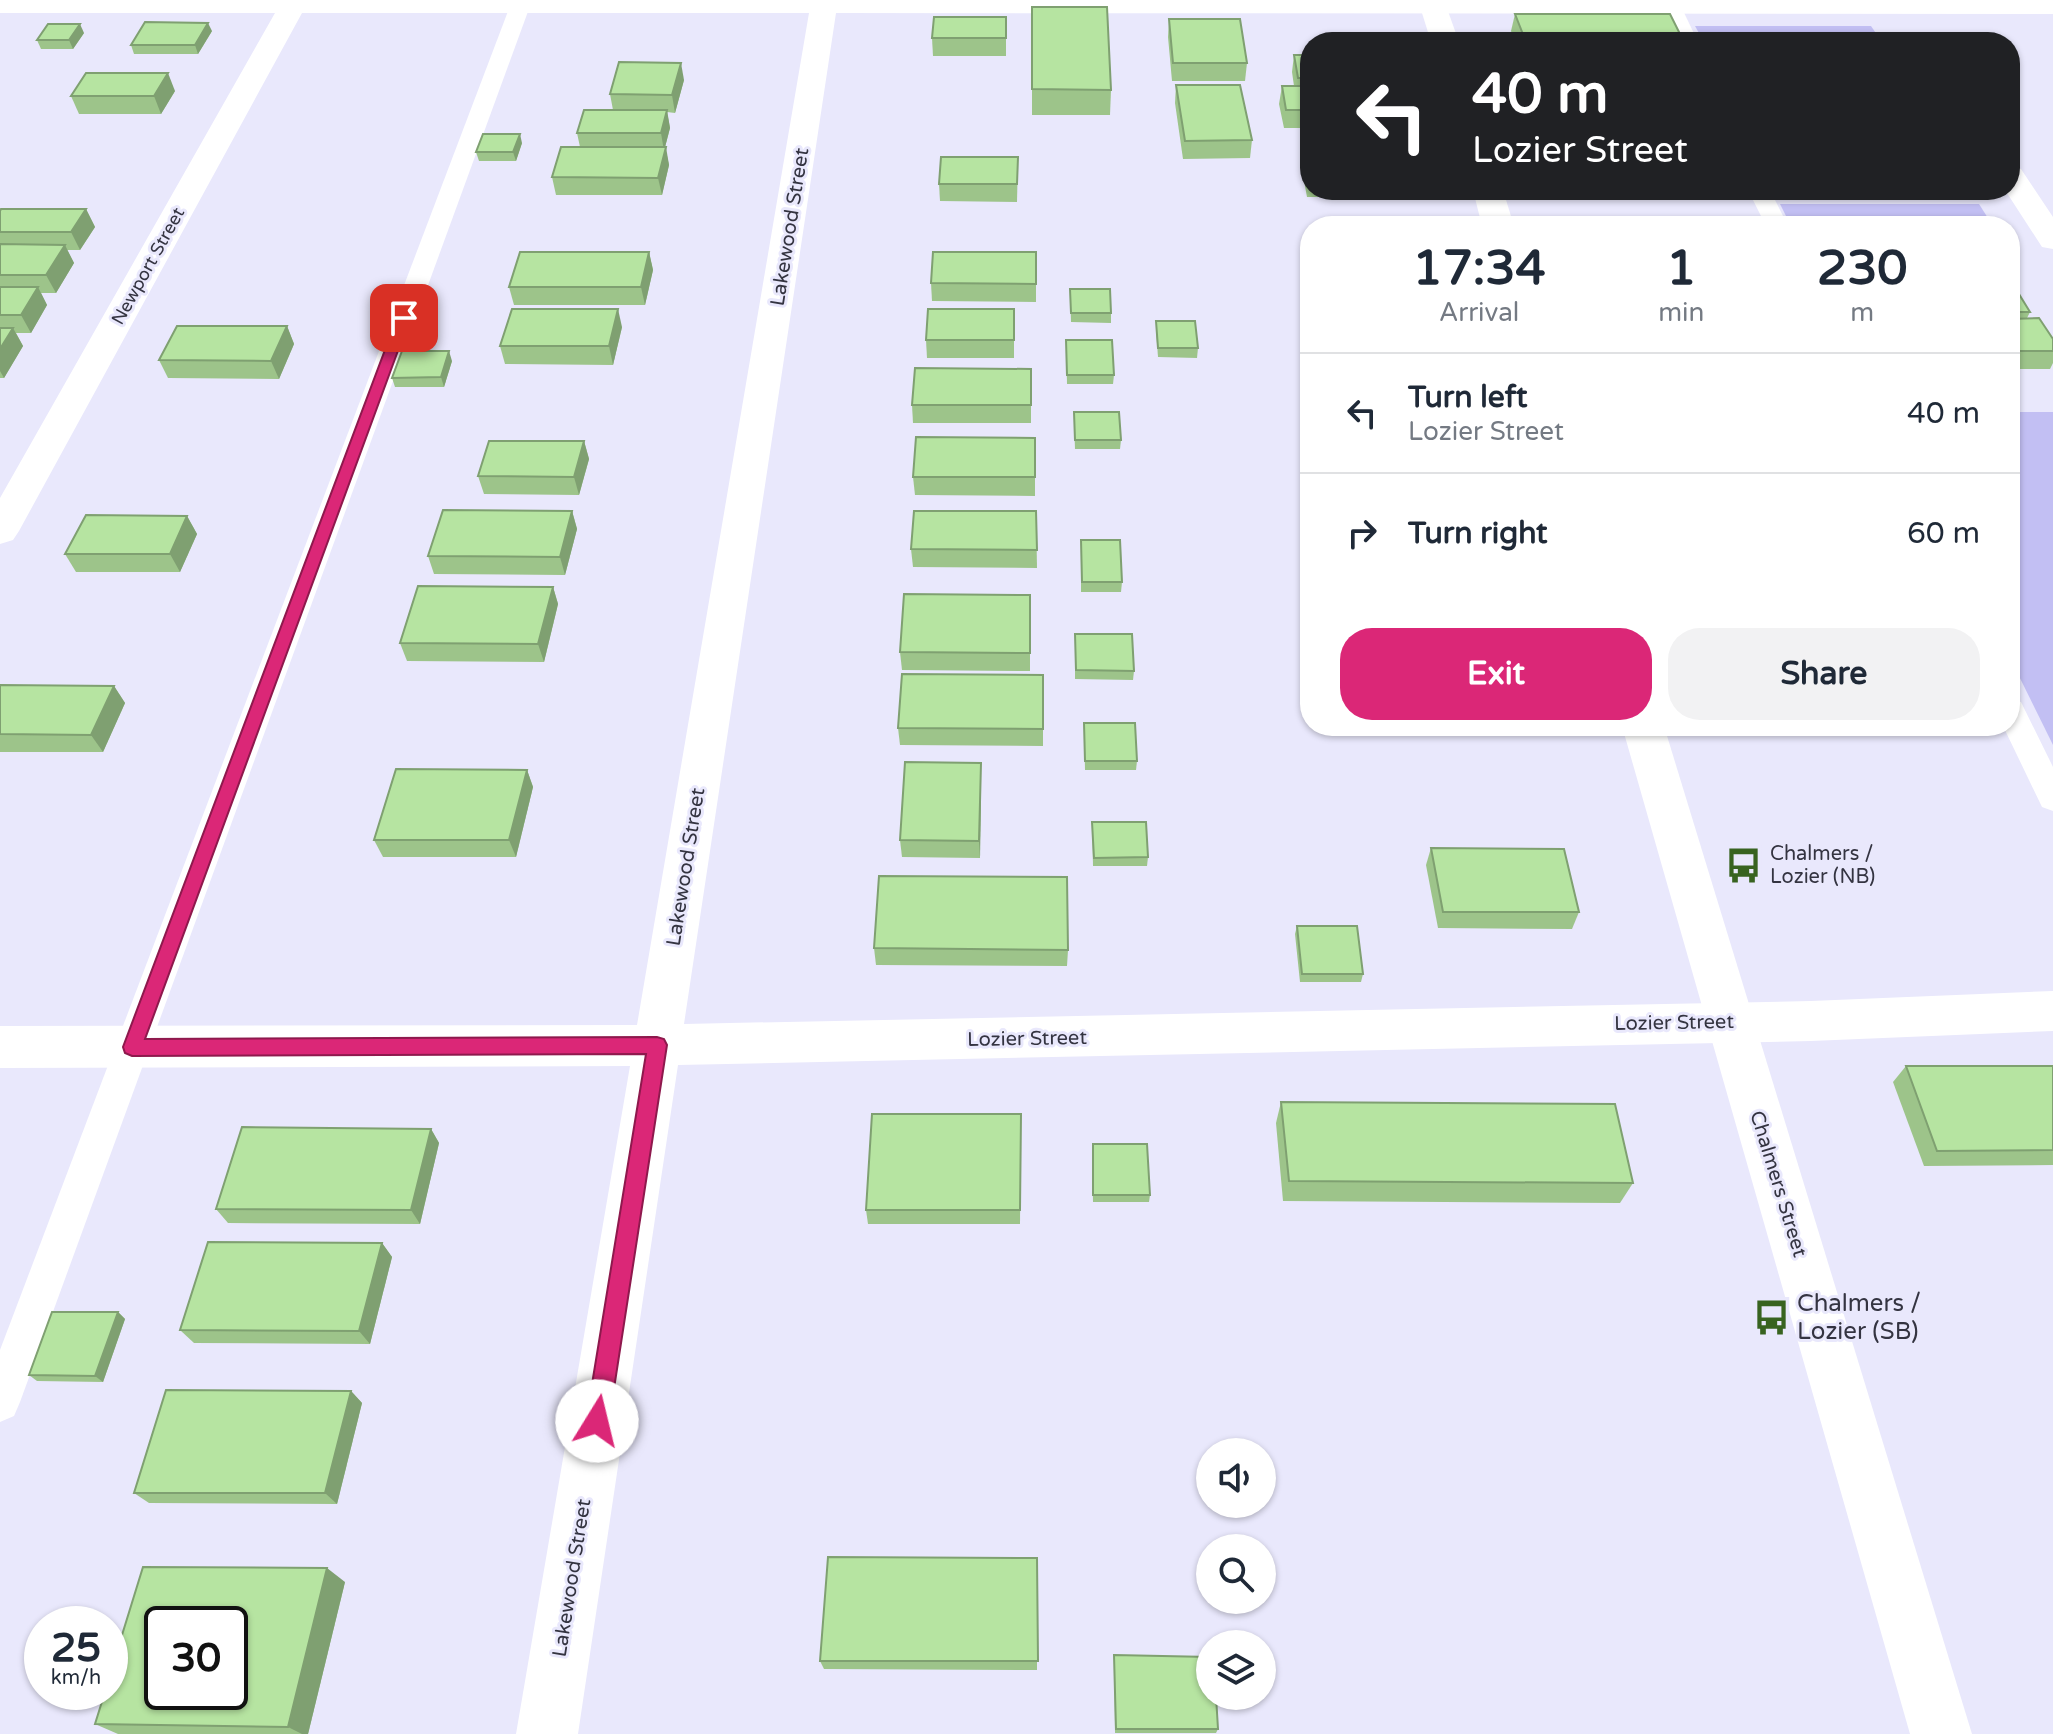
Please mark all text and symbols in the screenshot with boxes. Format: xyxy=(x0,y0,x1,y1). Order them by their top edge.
text: 40 m xyxy=(1472,61,1608,128)
icon: left xyxy=(1340,64,1444,168)
text: Lozier Street xyxy=(1472,129,1688,172)
street label: Lakewood Street xyxy=(766,146,814,308)
street label: Newport Street xyxy=(107,203,189,329)
text: 17:34 xyxy=(1413,240,1546,298)
text: 1 xyxy=(1666,240,1696,298)
text: 230 xyxy=(1817,240,1907,298)
pin xyxy=(370,284,438,352)
icon: arrive xyxy=(382,296,426,340)
text: Arrival xyxy=(1439,297,1519,328)
text: min xyxy=(1658,297,1704,328)
text: m xyxy=(1850,297,1874,328)
text: Turn left xyxy=(1408,379,1527,416)
icon: left xyxy=(1340,391,1384,435)
text: 40 m xyxy=(1907,395,1980,432)
text: Lozier Street xyxy=(1408,416,1564,447)
icon: right xyxy=(1340,511,1384,555)
text: Turn right xyxy=(1408,515,1548,552)
text: 60 m xyxy=(1907,515,1980,552)
button: Exit xyxy=(1340,628,1652,720)
button: Share xyxy=(1668,628,1980,720)
street label: Lakewood Street xyxy=(662,786,710,948)
place label: Chalmers / Lozier (NB) xyxy=(1770,842,1875,889)
bus stop icon: Chalmers / Lozier (NB) xyxy=(1725,847,1763,885)
street label: Lozier Street xyxy=(1614,1010,1735,1036)
street label: Lozier Street xyxy=(967,1026,1088,1052)
street label: Chalmers Street xyxy=(1744,1108,1812,1260)
place label: Chalmers / Lozier (SB) xyxy=(1797,1289,1921,1346)
bus stop icon: Chalmers / Lozier (SB) xyxy=(1752,1298,1790,1336)
position arrow xyxy=(555,1379,639,1463)
map controls xyxy=(1196,1438,1276,1710)
button: sound xyxy=(1196,1438,1276,1518)
street label: Lakewood Street xyxy=(548,1497,596,1659)
button: search xyxy=(1196,1534,1276,1614)
speed limit sign: 30 xyxy=(144,1606,248,1710)
text: 25 xyxy=(51,1624,101,1672)
button: layers xyxy=(1196,1630,1276,1710)
text: km/h xyxy=(51,1666,101,1690)

